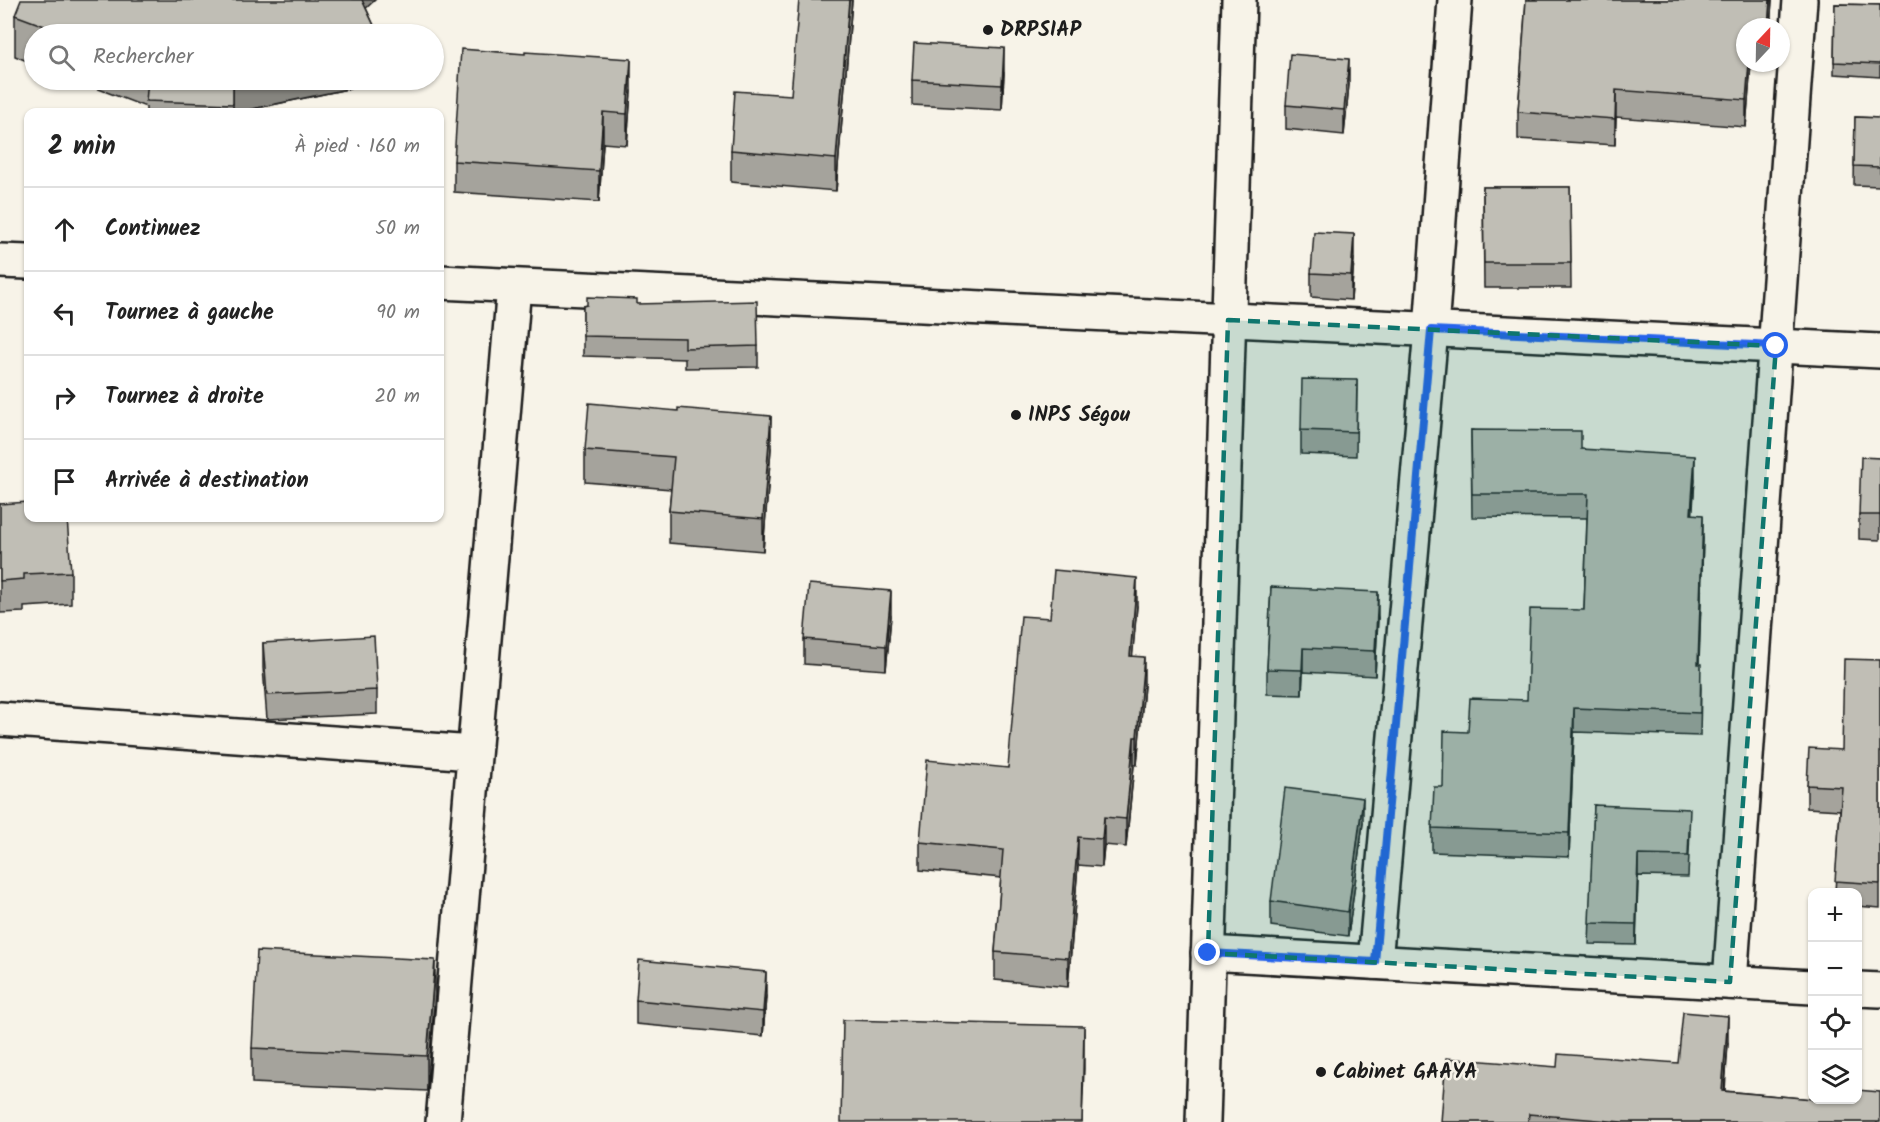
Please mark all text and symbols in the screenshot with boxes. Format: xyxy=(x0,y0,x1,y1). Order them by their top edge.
place label: DRPSIAP xyxy=(1000,14,1082,47)
north arrow xyxy=(1736,18,1790,72)
marker: DRPSIAP xyxy=(981,23,995,37)
search box xyxy=(24,24,444,90)
text: Rechercher xyxy=(93,40,193,75)
icon: search xyxy=(45,41,78,74)
text: 2 min xyxy=(48,126,116,168)
text: À pied · 160 m xyxy=(294,131,420,163)
text: Continuez xyxy=(105,212,201,247)
icon: ahead xyxy=(48,213,81,246)
text: 50 m xyxy=(375,213,420,245)
text: Tournez à gauche xyxy=(105,296,274,331)
icon: left xyxy=(48,297,81,330)
text: 90 m xyxy=(376,297,420,329)
route start xyxy=(1762,332,1788,358)
text: Tournez à droite xyxy=(105,380,264,415)
icon: right xyxy=(48,381,81,414)
text: 20 m xyxy=(374,381,420,413)
place label: INPS Ségou xyxy=(1028,399,1131,432)
marker: INPS Ségou xyxy=(1009,408,1023,422)
text: Arrivée à destination xyxy=(105,464,309,499)
icon: arrive xyxy=(48,465,81,498)
map controls xyxy=(1808,888,1862,1104)
button: + xyxy=(1808,888,1862,942)
route end xyxy=(1194,939,1220,965)
button: − xyxy=(1808,942,1862,996)
button: locate xyxy=(1808,996,1862,1050)
button: layers xyxy=(1808,1050,1862,1104)
place label: Cabinet GAAYA xyxy=(1333,1056,1477,1089)
marker: Cabinet GAAYA xyxy=(1314,1065,1328,1079)

